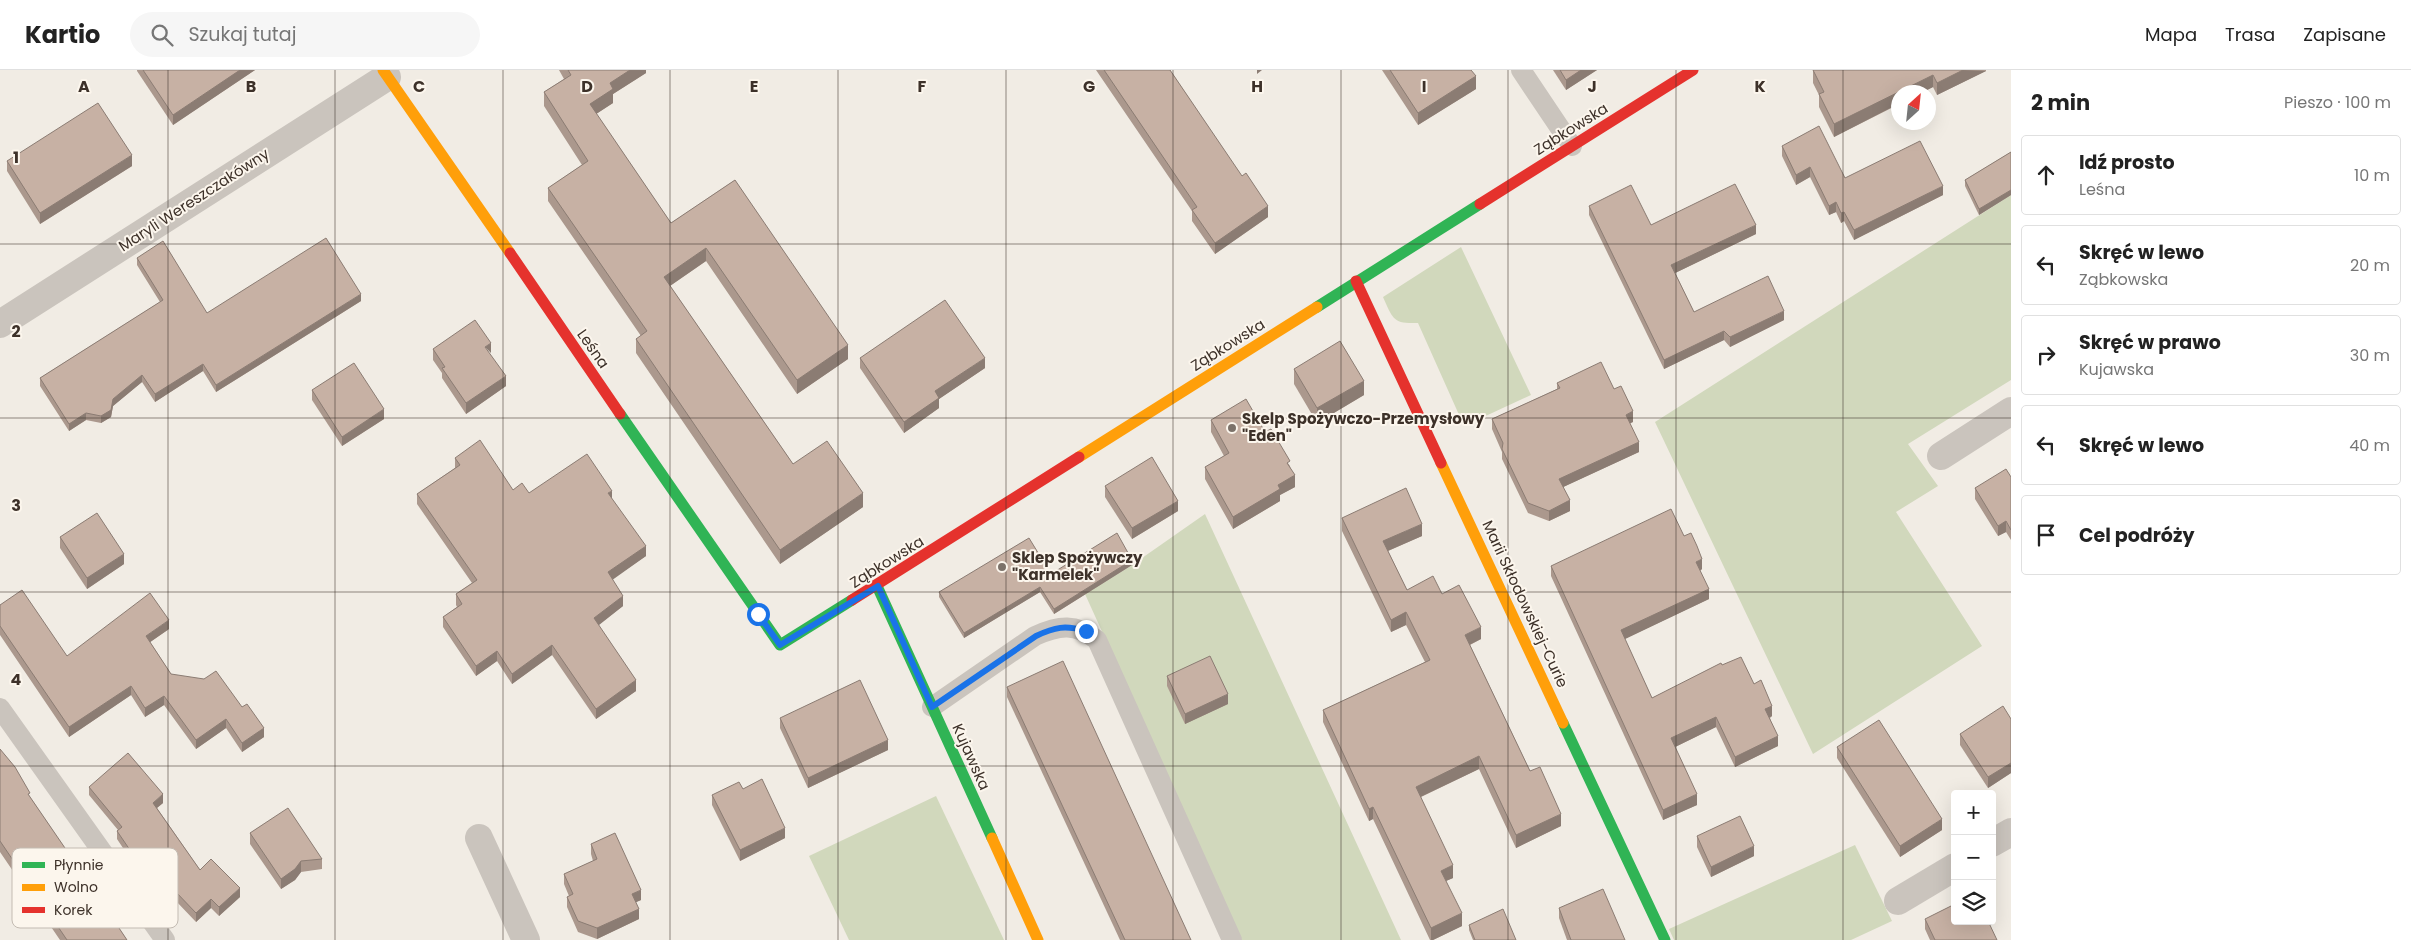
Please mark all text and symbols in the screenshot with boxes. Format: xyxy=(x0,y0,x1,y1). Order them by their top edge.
search box xyxy=(130,12,480,57)
text: Kartio xyxy=(25,18,100,51)
icon: search xyxy=(148,21,176,49)
text: Szukaj tutaj xyxy=(188,21,296,48)
text: Mapa xyxy=(2145,22,2197,47)
text: Trasa xyxy=(2225,22,2275,47)
text: Zapisane xyxy=(2303,22,2386,47)
text: A xyxy=(78,75,90,98)
text: B xyxy=(246,75,256,98)
text: C xyxy=(413,75,425,98)
text: D xyxy=(581,75,593,98)
text: E xyxy=(750,75,758,98)
text: F xyxy=(918,75,927,98)
text: G xyxy=(1083,75,1095,98)
text: H xyxy=(1251,75,1263,98)
text: I xyxy=(1422,75,1426,98)
text: J xyxy=(1587,75,1597,98)
text: K xyxy=(1754,75,1766,98)
north arrow xyxy=(1891,85,1936,130)
text: 2 min xyxy=(2031,88,2090,117)
text: Pieszo · 100 m xyxy=(2284,91,2391,114)
street label: Ząbkowska xyxy=(1530,97,1612,160)
street label: Maryli Wereszczakówny xyxy=(114,143,274,256)
text: 1 xyxy=(13,146,19,169)
text: Idź prosto xyxy=(2079,149,2175,176)
icon: ahead xyxy=(2032,161,2060,189)
text: 10 m xyxy=(2354,164,2390,187)
text: Leśna xyxy=(2079,178,2125,201)
text: Skręć w lewo xyxy=(2079,239,2204,266)
icon: left xyxy=(2032,251,2060,279)
text: 20 m xyxy=(2350,254,2390,277)
text: Ząbkowska xyxy=(2079,268,2168,291)
street label: Ząbkowska xyxy=(1187,313,1269,376)
text: 2 xyxy=(11,320,21,343)
street label: Leśna xyxy=(572,325,614,372)
text: Skręć w prawo xyxy=(2079,329,2221,356)
icon: right xyxy=(2032,341,2060,369)
text: 30 m xyxy=(2350,344,2390,367)
text: Kujawska xyxy=(2079,358,2154,381)
place label: Skelp Spożywczo-Przemysłowy "Eden" xyxy=(1242,408,1485,446)
marker: Skelp Spożywczo-Przemysłowy "Eden" xyxy=(1226,422,1238,434)
icon: left xyxy=(2032,431,2060,459)
text: Skręć w lewo xyxy=(2079,432,2204,459)
text: 40 m xyxy=(2349,434,2390,457)
text: 3 xyxy=(11,494,21,517)
street label: Marii Skłodowskiej-Curie xyxy=(1477,517,1573,691)
icon: arrive xyxy=(2032,521,2060,549)
text: Cel podróży xyxy=(2079,522,2194,549)
street label: Ząbkowska xyxy=(846,530,928,593)
place label: Sklep Spożywczy "Karmelek" xyxy=(1012,547,1143,585)
marker: Sklep Spożywczy "Karmelek" xyxy=(996,561,1008,573)
route start xyxy=(747,603,770,626)
route end xyxy=(1075,620,1098,643)
text: 4 xyxy=(11,668,22,691)
street label: Kujawska xyxy=(948,720,995,793)
map controls xyxy=(1951,790,1996,925)
button: + xyxy=(1951,790,1996,835)
button: − xyxy=(1951,835,1996,880)
legend xyxy=(12,848,178,928)
text: Płynnie xyxy=(54,855,104,875)
text: Wolno xyxy=(54,877,98,897)
button: layers xyxy=(1951,880,1996,925)
text: Korek xyxy=(54,900,93,920)

